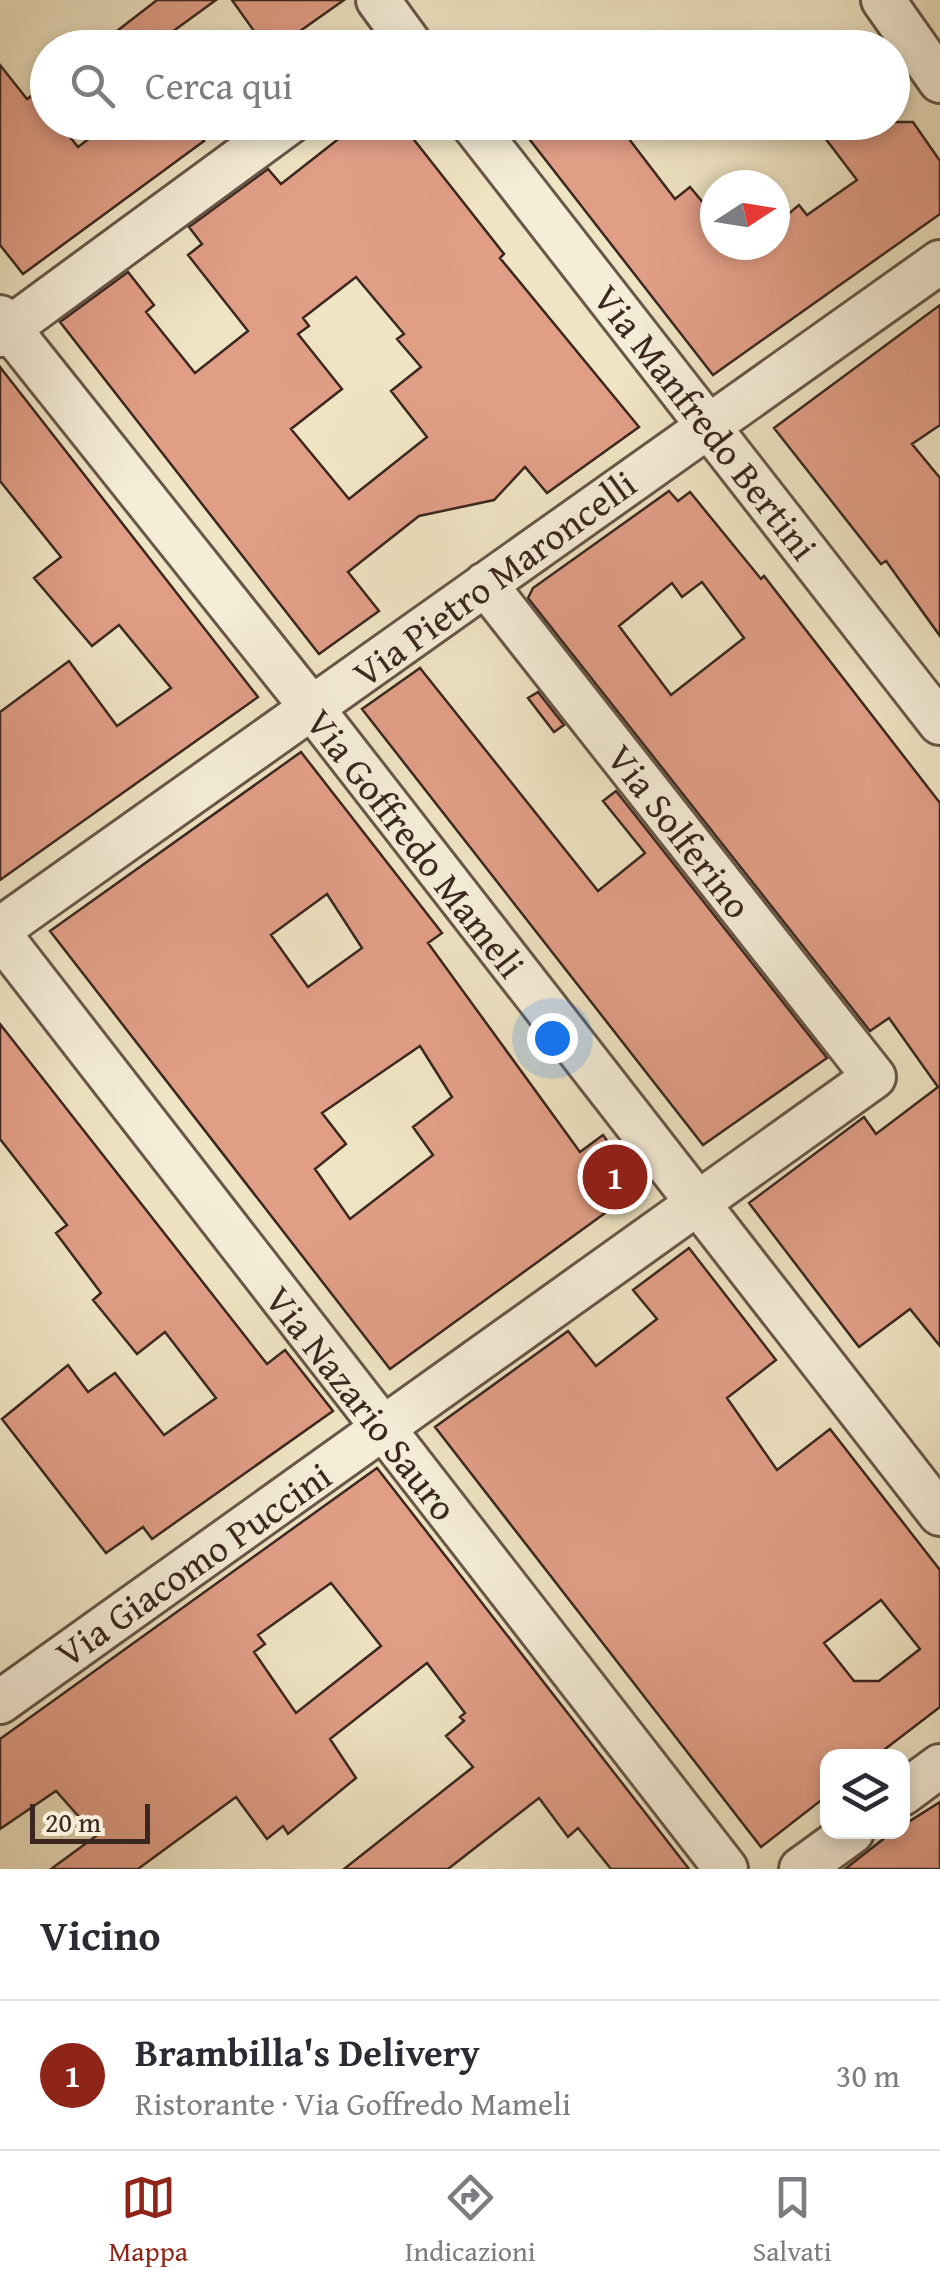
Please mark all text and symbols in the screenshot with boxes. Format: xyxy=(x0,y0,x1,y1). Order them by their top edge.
search box xyxy=(30,30,910,140)
text: Cerca qui xyxy=(145,57,293,113)
icon: search xyxy=(65,58,120,113)
north arrow xyxy=(700,170,790,260)
street label: Via Manfredo Bertini xyxy=(580,272,832,572)
street label: Via Pietro Maroncelli xyxy=(341,456,647,700)
street label: Via Goffredo Mameli xyxy=(293,696,539,990)
street label: Via Solferino xyxy=(594,732,766,930)
your location xyxy=(527,1013,578,1064)
pin: 1 xyxy=(582,1140,648,1214)
street label: Via Nazario Sauro xyxy=(252,1274,472,1532)
street label: Via Giacomo Puccini xyxy=(44,1448,342,1680)
map controls xyxy=(820,1749,910,1839)
button: layers xyxy=(820,1749,910,1839)
scale bar xyxy=(30,1799,150,1844)
text: 20 m xyxy=(45,1801,101,1842)
text: Vicino xyxy=(40,1904,161,1965)
text: Brambilla's Delivery xyxy=(135,2024,480,2080)
text: 1 xyxy=(64,2052,81,2099)
text: 30 m xyxy=(836,2052,900,2099)
text: Ristorante · Via Goffredo Mameli xyxy=(135,2080,571,2127)
tab: Mappa xyxy=(108,2170,188,2271)
tab: Indicazioni xyxy=(405,2170,536,2271)
tab: Salvati xyxy=(752,2170,832,2271)

